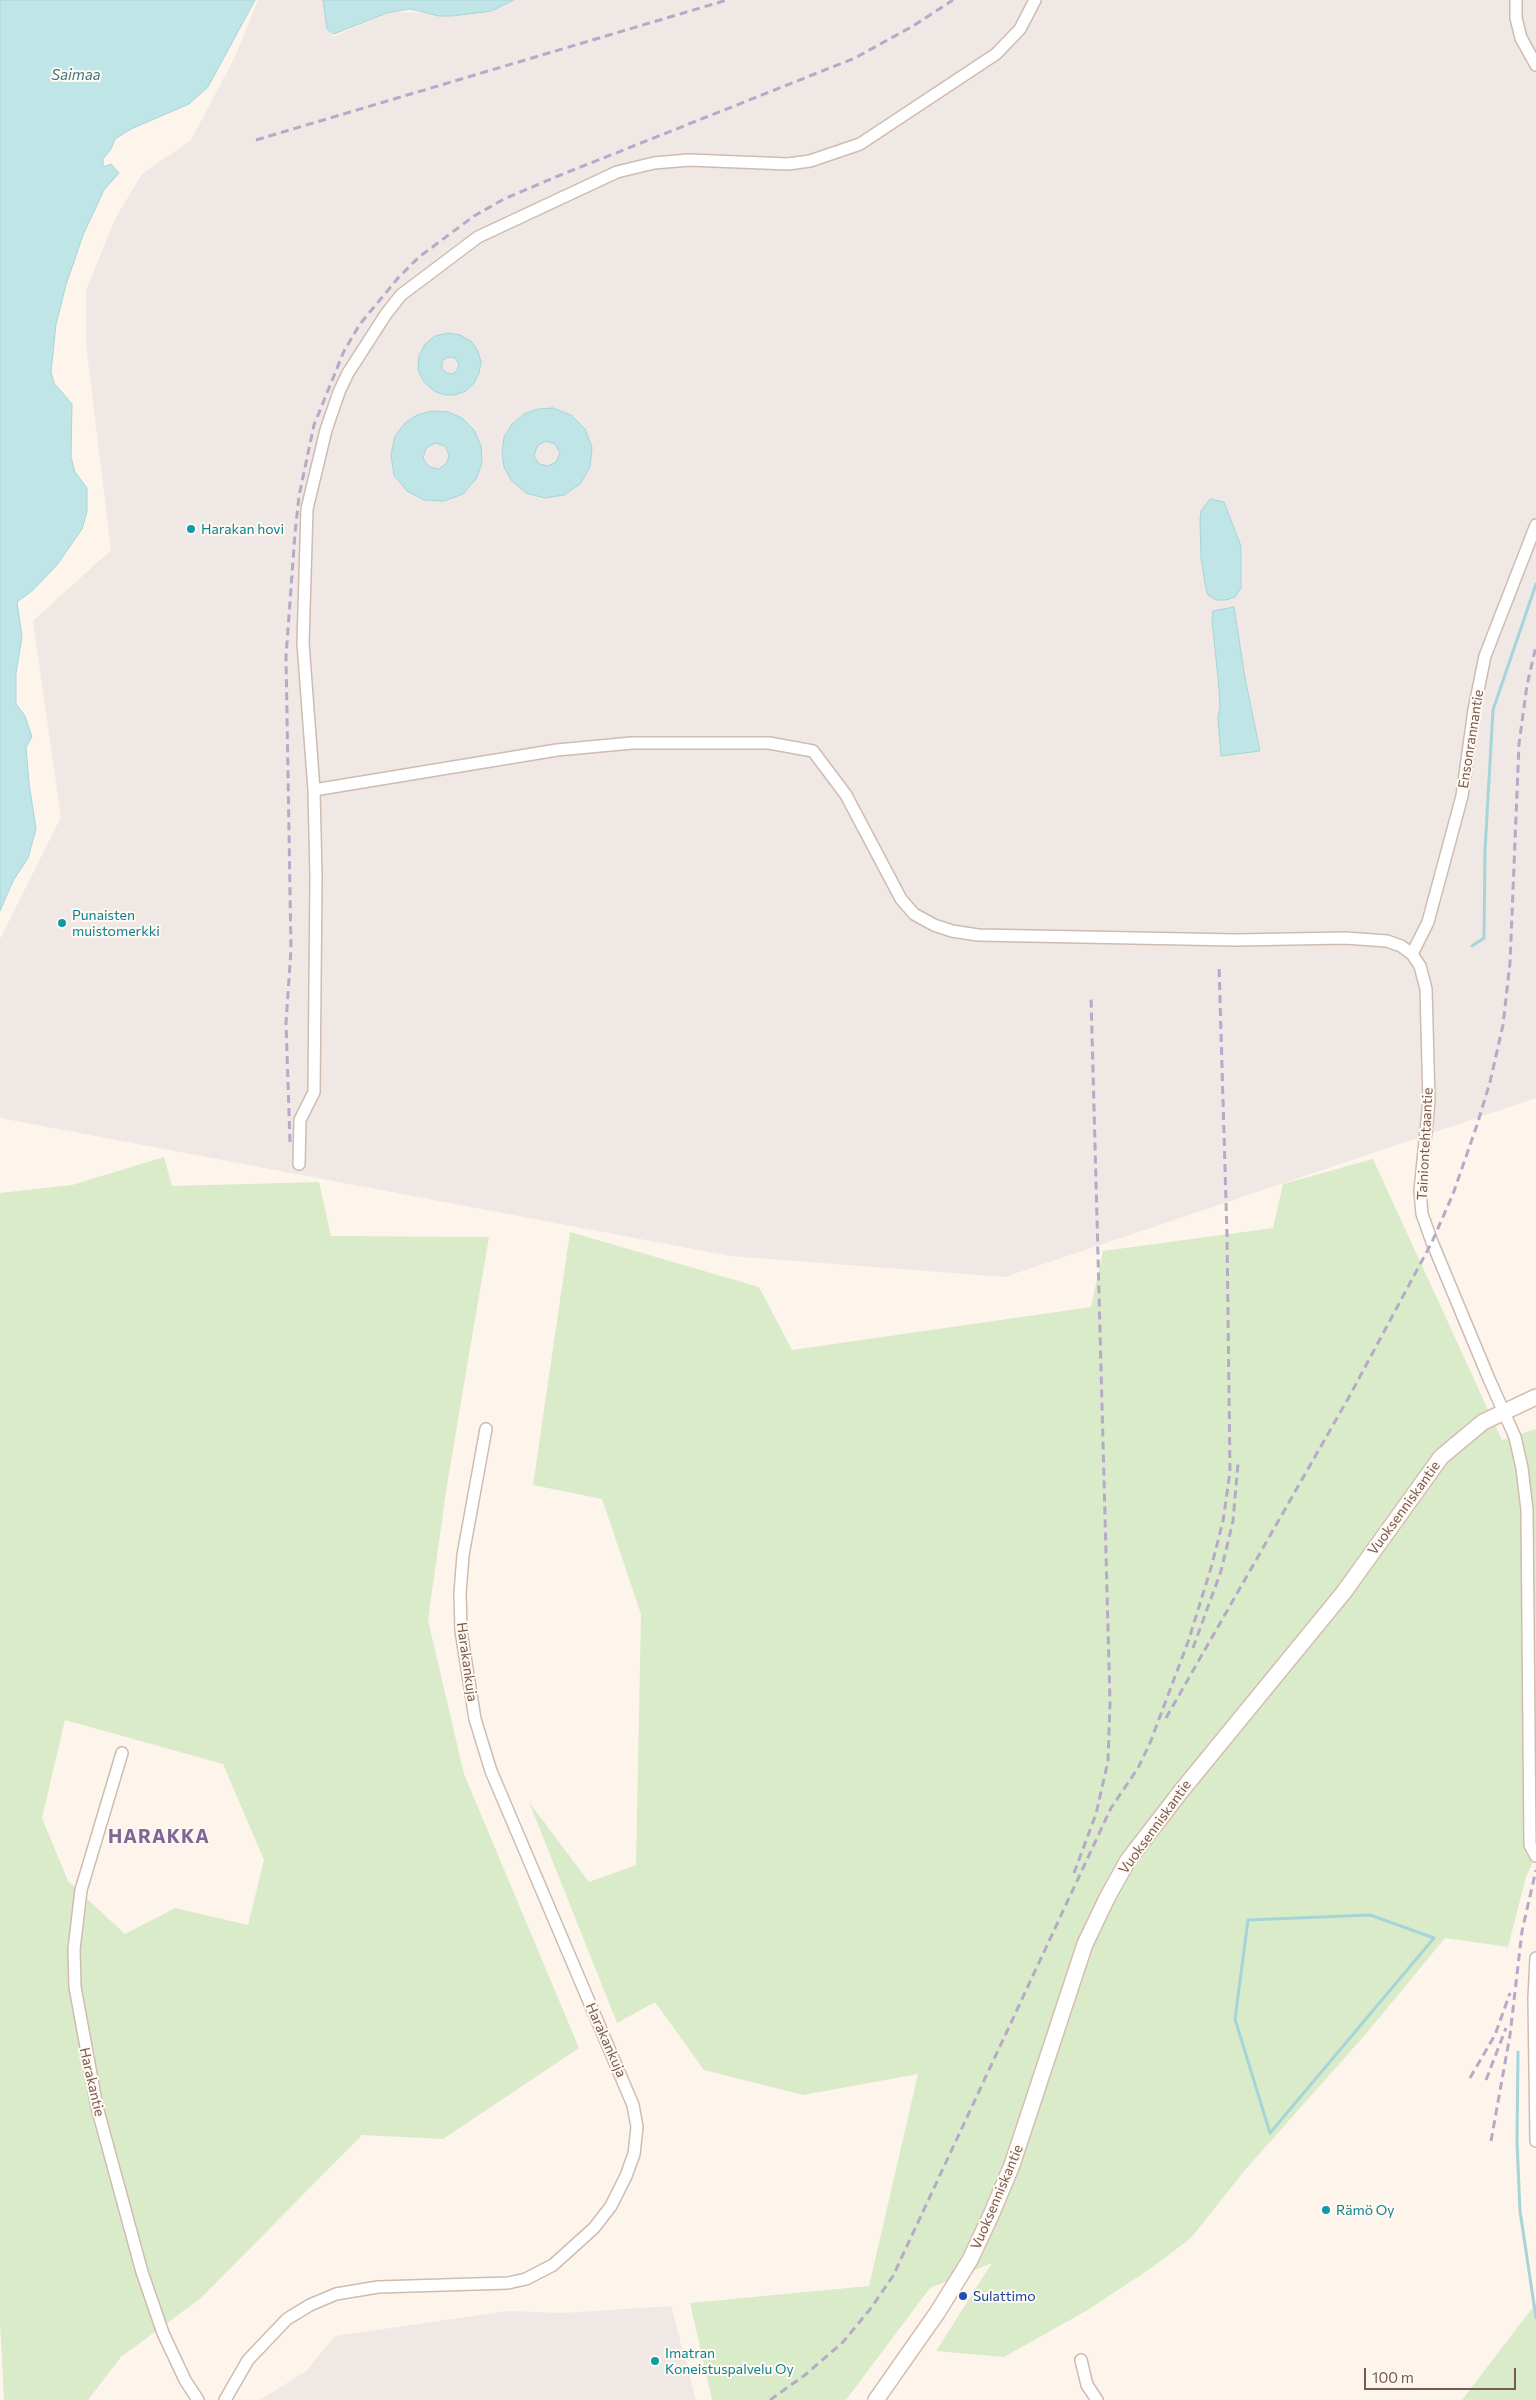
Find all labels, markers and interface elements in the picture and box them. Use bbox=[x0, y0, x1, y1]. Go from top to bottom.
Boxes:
water label: Saimaa bbox=[51, 66, 101, 84]
place label: Harakan hovi bbox=[201, 521, 284, 537]
marker: Harakan hovi bbox=[185, 523, 197, 535]
street label: Ensonrannantie bbox=[1455, 688, 1487, 790]
place label: Punaisten muistomerkki bbox=[72, 907, 160, 940]
marker: Punaisten muistomerkki bbox=[56, 917, 68, 929]
street label: Tainiontehtaantie bbox=[1414, 1087, 1436, 1201]
street label: Vuoksenniskantie bbox=[1364, 1458, 1444, 1558]
street label: Harakankuja bbox=[453, 1621, 481, 1703]
street label: Vuoksenniskantie bbox=[1115, 1777, 1195, 1877]
district label: HARAKKA bbox=[107, 1826, 211, 1848]
street label: Harakankuja bbox=[582, 2000, 630, 2080]
street label: Harakantie bbox=[76, 2046, 108, 2118]
street label: Vuoksenniskantie bbox=[967, 2142, 1027, 2252]
place label: Rämö Oy bbox=[1336, 2202, 1395, 2218]
marker: Rämö Oy bbox=[1320, 2204, 1332, 2216]
place label: Sulattimo bbox=[973, 2288, 1036, 2304]
marker: Sulattimo bbox=[957, 2290, 969, 2302]
place label: Imatran Koneistuspalvelu Oy bbox=[665, 2345, 794, 2378]
marker: Imatran Koneistuspalvelu Oy bbox=[649, 2355, 661, 2367]
scale bar bbox=[1366, 2358, 1518, 2390]
text: 100 m bbox=[1372, 2368, 1414, 2386]

